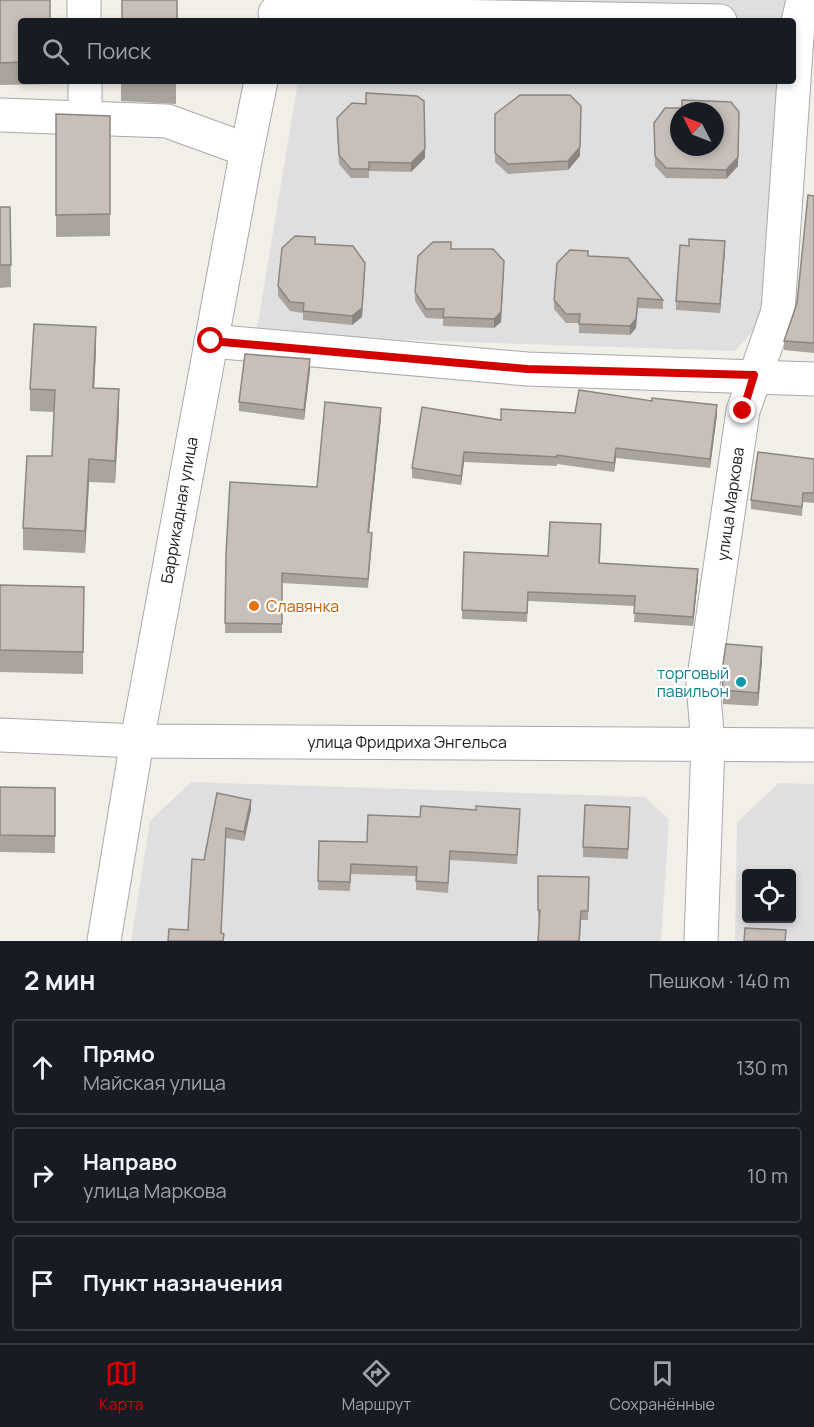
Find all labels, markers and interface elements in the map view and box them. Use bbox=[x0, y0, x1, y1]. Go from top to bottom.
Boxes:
search box bbox=[18, 18, 796, 84]
icon: search bbox=[39, 35, 72, 68]
text: Поиск bbox=[87, 36, 151, 66]
north arrow bbox=[670, 102, 724, 156]
route start bbox=[197, 327, 223, 353]
route end bbox=[729, 397, 755, 423]
street label: Баррикадная улица bbox=[155, 435, 203, 585]
street label: улица Маркова bbox=[711, 446, 749, 562]
place label: Славянка bbox=[266, 595, 339, 617]
marker: Славянка bbox=[247, 599, 261, 613]
place label: торговый павильон bbox=[657, 662, 729, 702]
marker: торговый павильон bbox=[734, 675, 748, 689]
street label: улица Фридриха Энгельса bbox=[307, 731, 507, 753]
map controls bbox=[742, 869, 796, 923]
button: locate bbox=[742, 869, 796, 923]
text: 2 мин bbox=[24, 962, 96, 998]
text: Пешком · 140 m bbox=[649, 967, 790, 994]
text: Прямо bbox=[83, 1039, 155, 1069]
icon: ahead bbox=[26, 1051, 59, 1084]
text: 130 m bbox=[736, 1054, 788, 1081]
text: Майская улица bbox=[83, 1069, 226, 1096]
text: Направо bbox=[83, 1147, 177, 1177]
icon: right bbox=[26, 1159, 59, 1192]
text: 10 m bbox=[747, 1162, 788, 1189]
text: улица Маркова bbox=[83, 1177, 227, 1204]
icon: arrive bbox=[26, 1267, 59, 1300]
text: Пункт назначения bbox=[83, 1268, 283, 1298]
tab: Карта bbox=[99, 1357, 144, 1415]
tab: Маршрут bbox=[342, 1357, 411, 1415]
tab: Сохранённые bbox=[610, 1357, 715, 1415]

